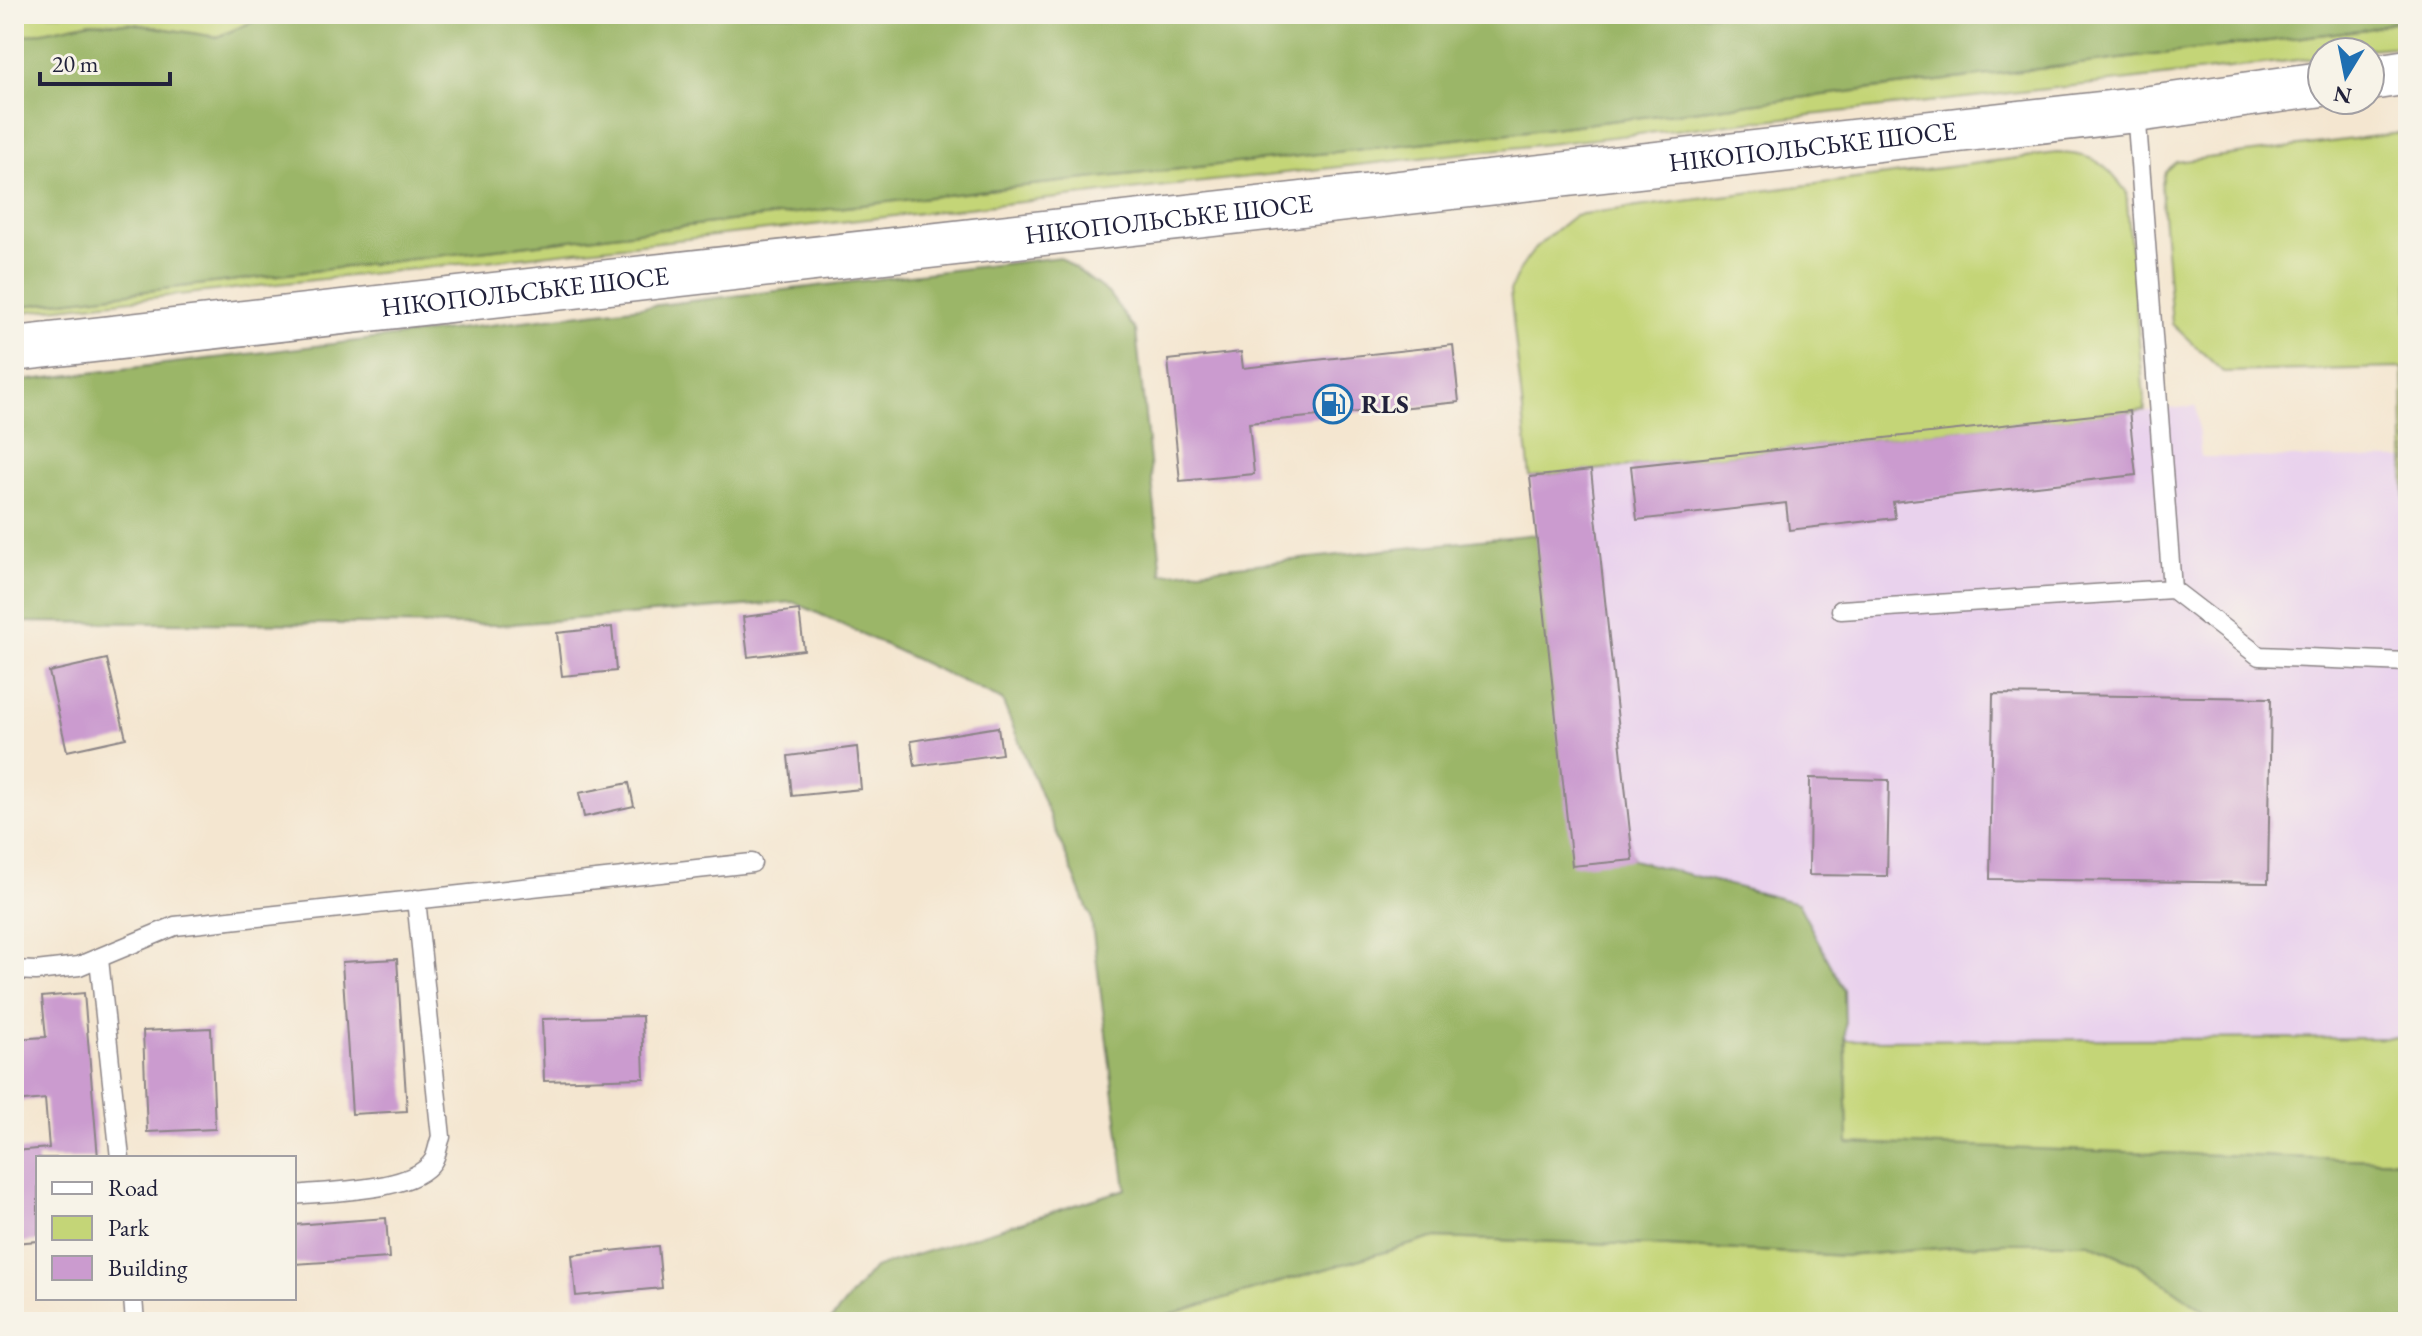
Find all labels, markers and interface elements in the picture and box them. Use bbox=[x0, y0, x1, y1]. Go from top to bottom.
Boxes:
scale bar bbox=[40, 36, 170, 86]
north arrow bbox=[2306, 36, 2386, 116]
text: 20 m bbox=[52, 48, 99, 79]
text: N bbox=[2331, 79, 2354, 111]
street label: НІКОПОЛЬСЬКЕ ШОСЕ bbox=[1667, 113, 1959, 180]
street label: НІКОПОЛЬСЬКЕ ШОСЕ bbox=[1023, 186, 1315, 252]
street label: НІКОПОЛЬСЬКЕ ШОСЕ bbox=[379, 258, 671, 325]
fuel station icon: RLS bbox=[1312, 383, 1354, 425]
place label: RLS bbox=[1361, 387, 1409, 421]
legend bbox=[36, 1156, 296, 1300]
text: Road bbox=[108, 1172, 159, 1203]
text: Park bbox=[108, 1212, 150, 1243]
text: Building bbox=[108, 1252, 188, 1283]

